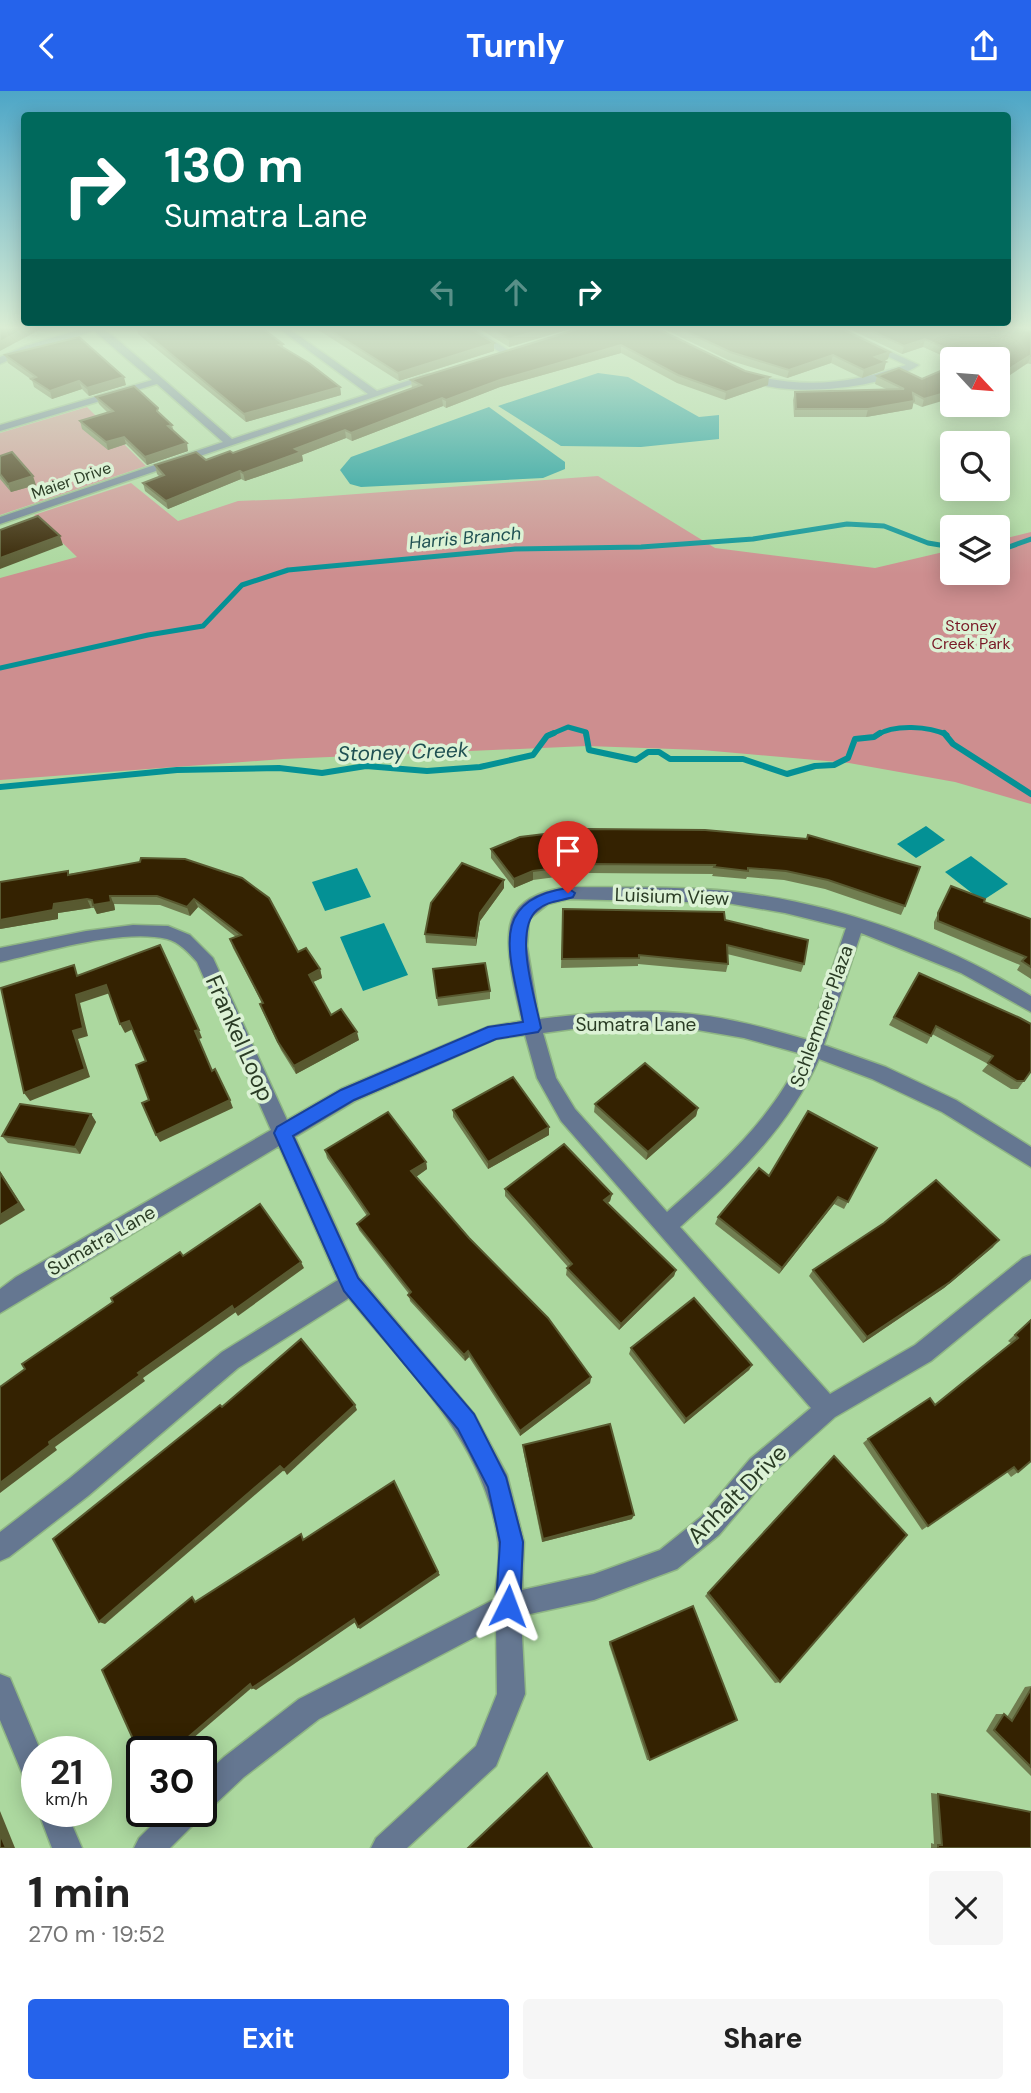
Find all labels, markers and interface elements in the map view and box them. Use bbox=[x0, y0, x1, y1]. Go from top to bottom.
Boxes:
text: Turnly bbox=[466, 25, 565, 67]
icon: back bbox=[28, 27, 66, 65]
icon: share bbox=[965, 27, 1003, 65]
text: 130 m bbox=[164, 133, 304, 197]
icon: right bbox=[49, 140, 140, 231]
text: Sumatra Lane bbox=[164, 195, 368, 237]
icon: left bbox=[424, 273, 462, 311]
icon: ahead bbox=[497, 273, 535, 311]
icon: right bbox=[570, 273, 608, 311]
north arrow bbox=[940, 347, 1010, 417]
map controls bbox=[940, 347, 1010, 585]
button: search bbox=[940, 431, 1010, 501]
street label: Maier Drive bbox=[28, 457, 114, 504]
button: layers bbox=[940, 515, 1010, 585]
water label: Harris Branch bbox=[408, 521, 522, 555]
park label: Stoney Creek Park bbox=[931, 615, 1011, 654]
water label: Stoney Creek bbox=[337, 736, 469, 768]
pin bbox=[538, 821, 598, 893]
icon: arrive bbox=[549, 832, 587, 870]
street label: Luisium View bbox=[614, 882, 730, 911]
street label: Schlemmer Plaza bbox=[784, 942, 859, 1091]
street label: Frankel Loop bbox=[199, 970, 281, 1106]
street label: Sumatra Lane bbox=[576, 1012, 696, 1037]
street label: Sumatra Lane bbox=[43, 1199, 160, 1281]
street label: Anhalt Drive bbox=[681, 1438, 793, 1550]
position arrow bbox=[471, 1569, 545, 1643]
speed limit sign: 30 bbox=[126, 1736, 217, 1827]
text: 21 bbox=[50, 1749, 83, 1795]
text: km/h bbox=[45, 1787, 88, 1811]
text: 1 min bbox=[28, 1865, 131, 1920]
button: close bbox=[929, 1871, 1003, 1945]
text: 270 m · 19:52 bbox=[28, 1919, 165, 1949]
button: Exit bbox=[28, 1999, 509, 2079]
button: Share bbox=[523, 1999, 1003, 2079]

